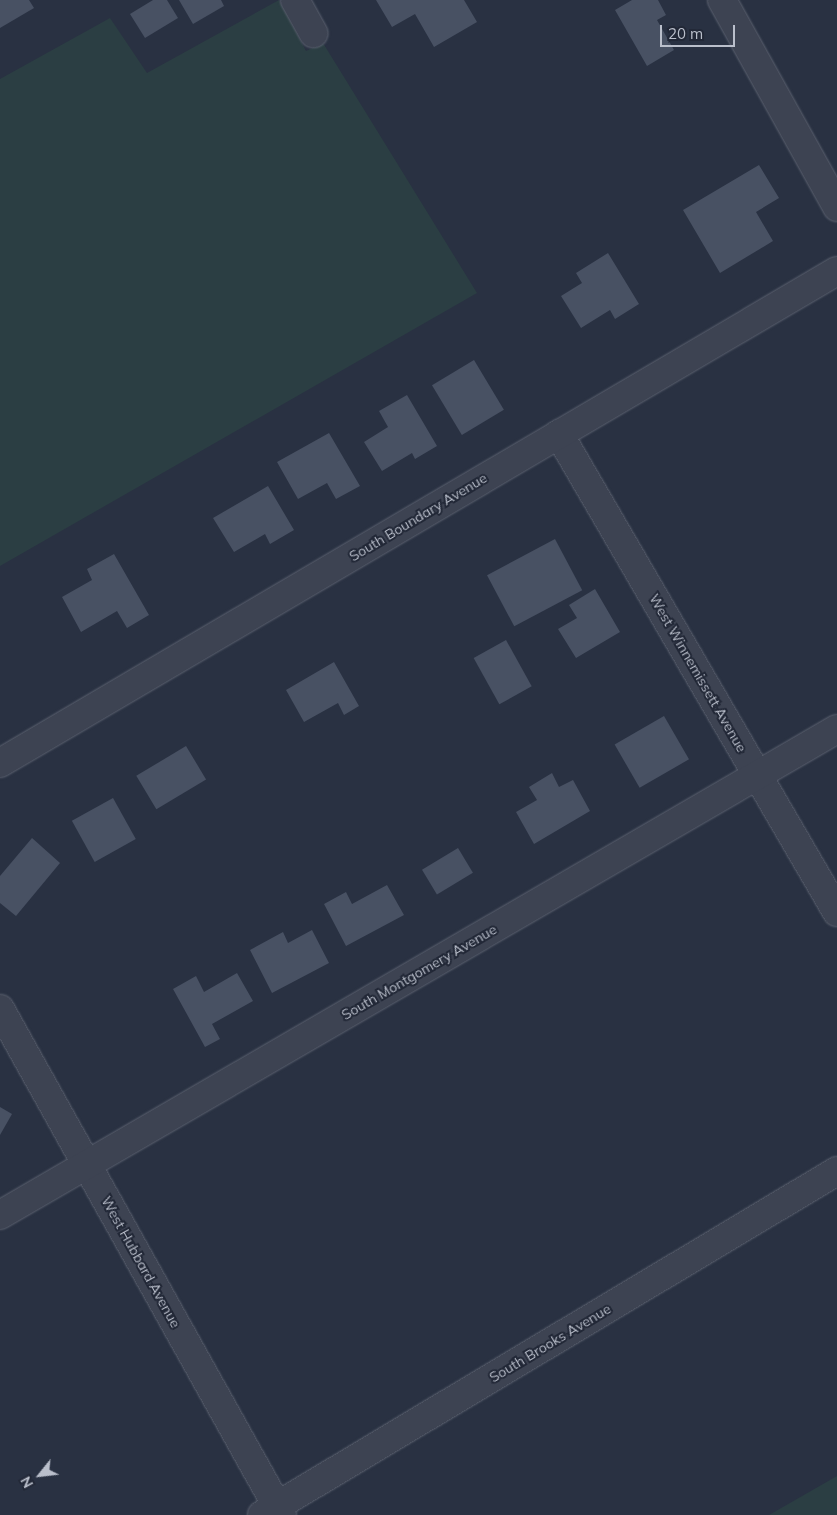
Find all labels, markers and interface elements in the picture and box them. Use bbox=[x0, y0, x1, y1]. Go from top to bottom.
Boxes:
scale bar bbox=[662, 15, 737, 47]
text: 20 m bbox=[668, 24, 703, 43]
street label: South Boundary Avenue bbox=[346, 469, 490, 565]
street label: West Winnemissett Avenue bbox=[646, 591, 750, 755]
street label: South Montgomery Avenue bbox=[338, 921, 500, 1023]
street label: West Hubbard Avenue bbox=[98, 1193, 184, 1331]
street label: South Brooks Avenue bbox=[486, 1300, 614, 1386]
north arrow bbox=[15, 1450, 65, 1500]
text: N bbox=[16, 1473, 37, 1491]

